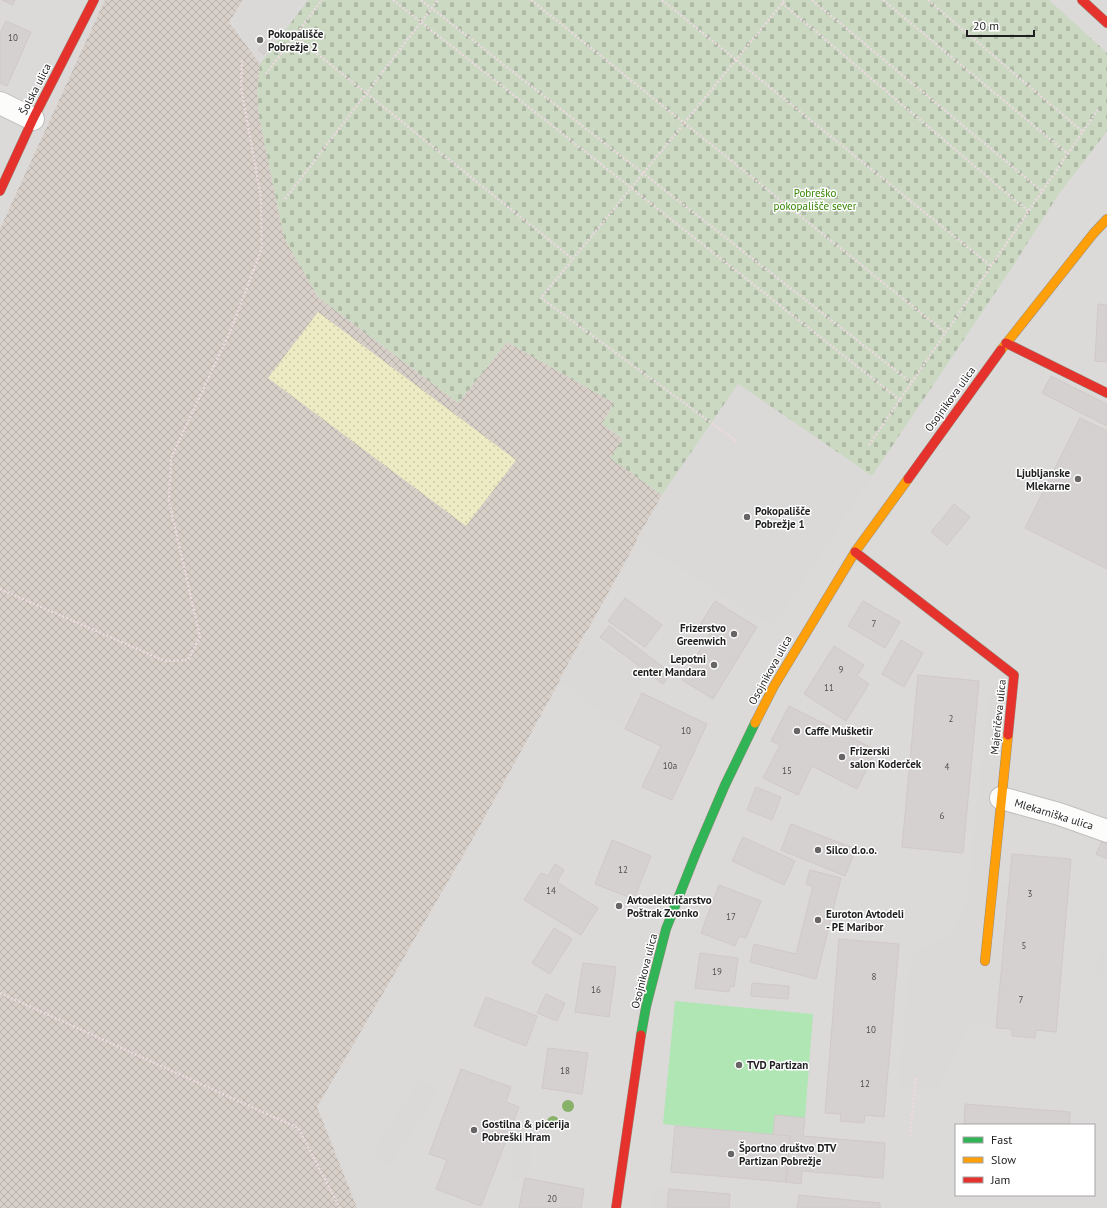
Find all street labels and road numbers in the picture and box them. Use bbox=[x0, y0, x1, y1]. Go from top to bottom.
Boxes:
street label: Šolska ulica bbox=[16, 61, 54, 117]
street label: Osojnikova ulica bbox=[922, 364, 978, 434]
street label: Osojnikova ulica bbox=[745, 633, 795, 707]
street label: Majeričeva ulica bbox=[987, 679, 1009, 755]
street label: Mlekarniška ulica bbox=[1013, 795, 1095, 833]
street label: Osojnikova ulica bbox=[628, 932, 660, 1010]

